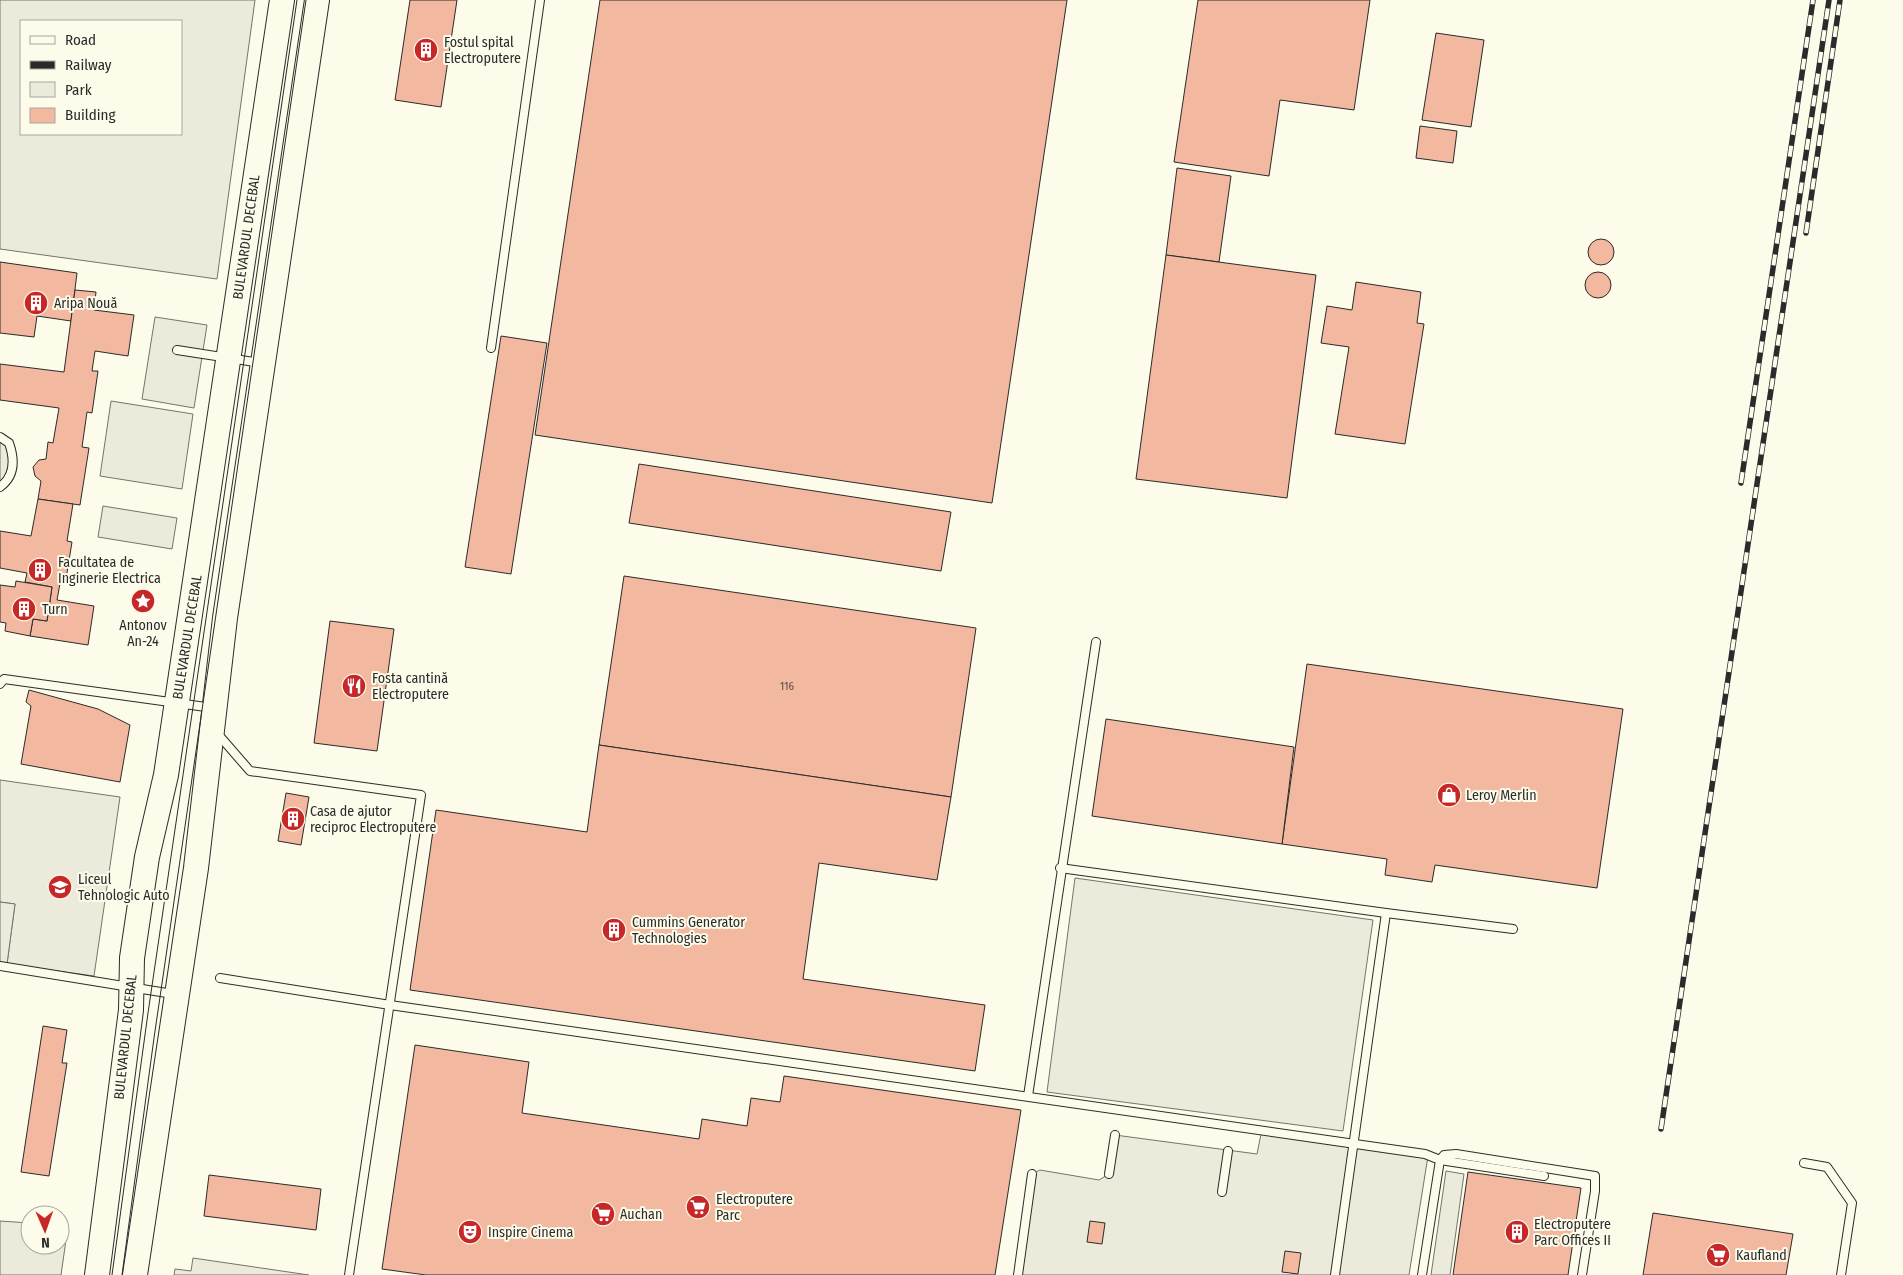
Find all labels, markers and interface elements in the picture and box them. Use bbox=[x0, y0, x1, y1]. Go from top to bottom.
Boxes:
legend bbox=[20, 20, 182, 135]
text: Road bbox=[65, 31, 96, 49]
place label: Fostul spital Electroputere bbox=[444, 34, 521, 67]
building icon: Fostul spital Electroputere bbox=[413, 37, 439, 63]
text: Railway bbox=[65, 56, 112, 74]
text: Park bbox=[65, 81, 92, 99]
text: Building bbox=[65, 106, 116, 124]
street label: BULEVARDUL DECEBAL bbox=[229, 174, 264, 301]
building icon: Aripa Nouă bbox=[23, 290, 49, 316]
place label: Aripa Nouă bbox=[54, 295, 117, 312]
place label: Facultatea de Inginerie Electrica bbox=[58, 554, 161, 587]
building icon: Facultatea de Inginerie Electrica bbox=[27, 557, 53, 583]
street label: BULEVARDUL DECEBAL bbox=[169, 574, 206, 701]
place icon: Antonov An-24 bbox=[130, 588, 156, 614]
building icon: Turn bbox=[11, 596, 37, 622]
place label: Turn bbox=[42, 601, 68, 618]
place label: Antonov An-24 bbox=[119, 617, 167, 650]
place label: Fosta cantină Electroputere bbox=[372, 670, 449, 703]
restaurant icon: Fosta cantină Electroputere bbox=[341, 673, 367, 699]
house number: 116 bbox=[780, 680, 794, 693]
shop icon: Leroy Merlin bbox=[1436, 782, 1462, 808]
place label: Leroy Merlin bbox=[1466, 787, 1537, 804]
place label: Casa de ajutor reciproc Electroputere bbox=[310, 803, 437, 836]
building icon: Casa de ajutor reciproc Electroputere bbox=[280, 806, 306, 832]
place label: Liceul Tehnologic Auto bbox=[78, 871, 170, 904]
school or university icon: Liceul Tehnologic Auto bbox=[47, 874, 73, 900]
place label: Cummins Generator Technologies bbox=[632, 914, 745, 947]
building icon: Cummins Generator Technologies bbox=[601, 917, 627, 943]
street label: BULEVARDUL DECEBAL bbox=[110, 974, 141, 1101]
place label: Electroputere Parc bbox=[716, 1191, 793, 1224]
supermarket icon: Electroputere Parc bbox=[685, 1194, 711, 1220]
supermarket icon: Auchan bbox=[590, 1201, 616, 1227]
north arrow bbox=[20, 1205, 70, 1255]
place label: Auchan bbox=[620, 1206, 662, 1223]
place label: Electroputere Parc Offices II bbox=[1534, 1216, 1611, 1249]
theatre icon: Inspire Cinema bbox=[457, 1219, 483, 1245]
building icon: Electroputere Parc Offices II bbox=[1504, 1219, 1530, 1245]
place label: Inspire Cinema bbox=[488, 1224, 573, 1241]
text: N bbox=[41, 1234, 50, 1251]
supermarket icon: Kaufland bbox=[1705, 1242, 1731, 1268]
place label: Kaufland bbox=[1736, 1247, 1787, 1264]

